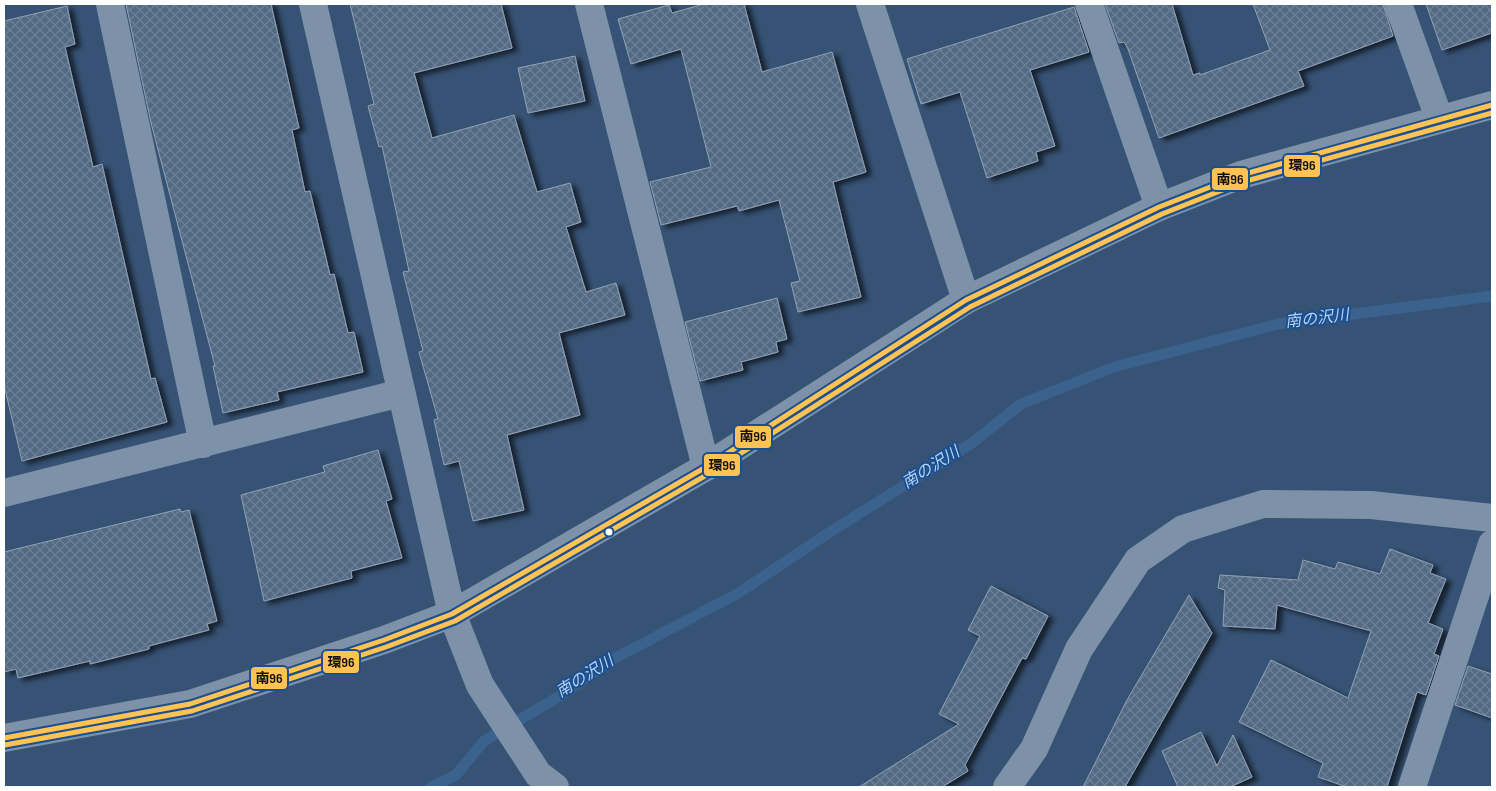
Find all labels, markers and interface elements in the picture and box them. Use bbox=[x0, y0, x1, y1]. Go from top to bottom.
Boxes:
line badge: 環96 bbox=[1283, 154, 1321, 178]
text: 環96 bbox=[1288, 157, 1316, 174]
line badge: 南96 bbox=[1211, 167, 1249, 191]
text: 南96 bbox=[1216, 171, 1244, 188]
water label: 南の沢川 bbox=[1284, 305, 1352, 332]
line badge: 南96 bbox=[734, 425, 772, 449]
text: 南96 bbox=[739, 428, 767, 445]
water label: 南の沢川 bbox=[899, 442, 965, 493]
line badge: 環96 bbox=[703, 453, 741, 477]
text: 環96 bbox=[708, 457, 736, 474]
unlabelled marker bbox=[604, 527, 614, 537]
line badge: 環96 bbox=[322, 650, 360, 674]
water label: 南の沢川 bbox=[553, 651, 619, 702]
text: 環96 bbox=[327, 654, 355, 671]
line badge: 南96 bbox=[250, 666, 288, 690]
text: 南96 bbox=[255, 670, 283, 687]

